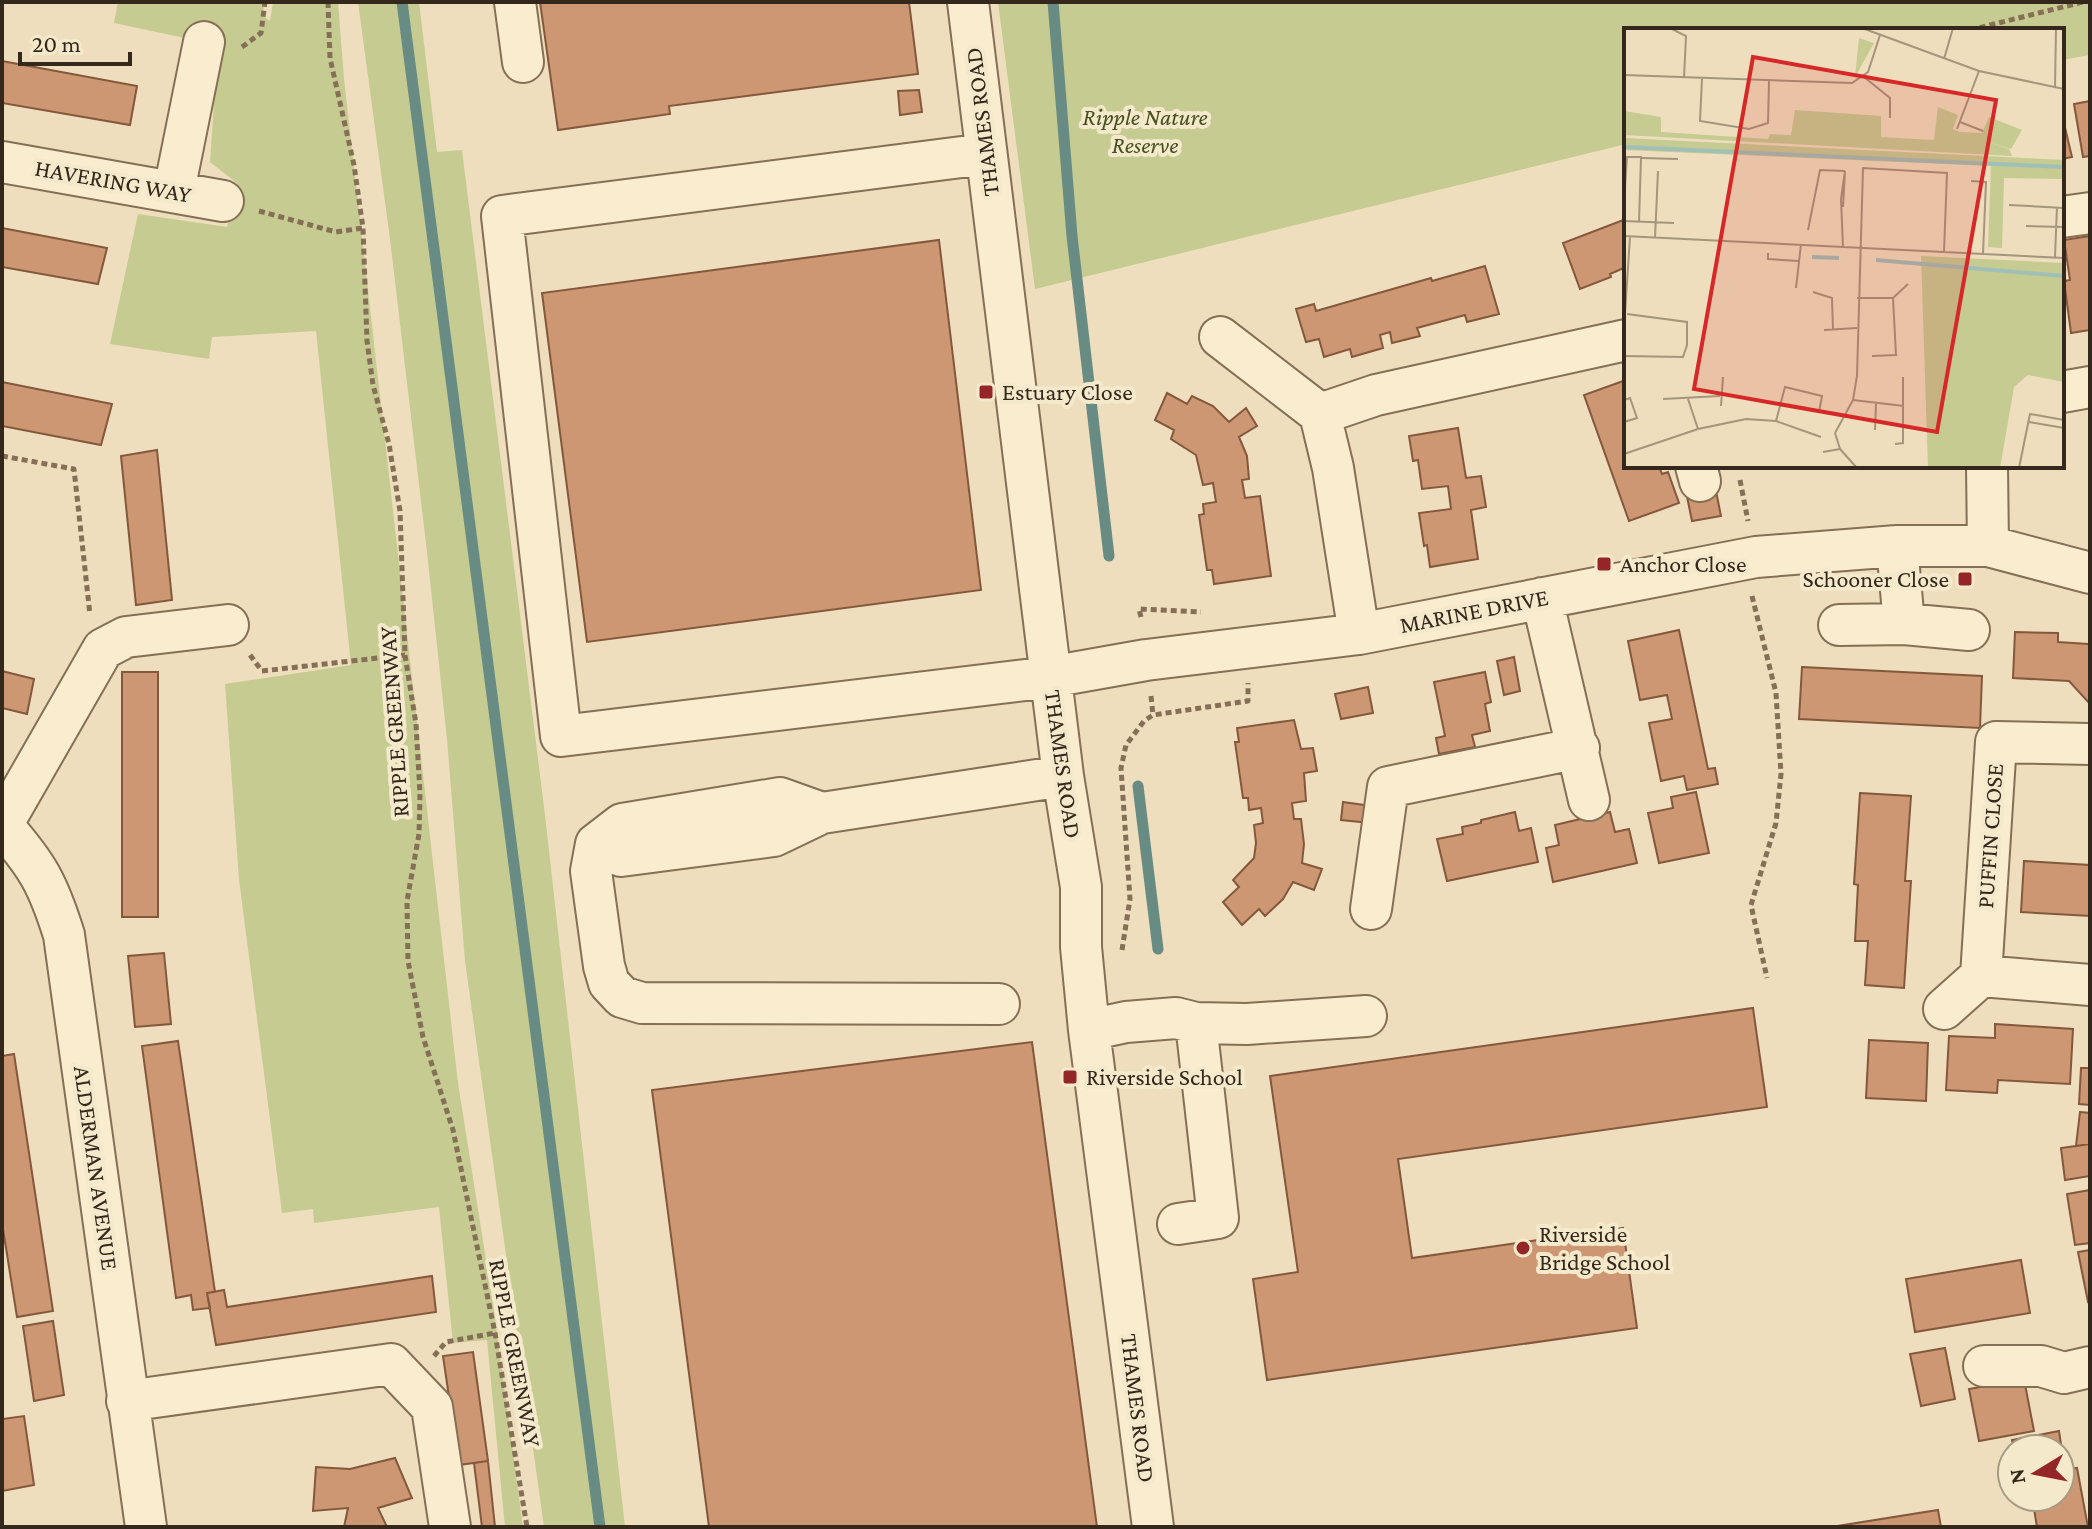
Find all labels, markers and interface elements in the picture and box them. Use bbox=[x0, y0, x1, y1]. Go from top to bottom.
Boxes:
scale bar bbox=[20, 16, 130, 66]
inset map bbox=[1624, 28, 2064, 468]
text: 20 m bbox=[32, 30, 81, 57]
street label: THAMES ROAD bbox=[959, 46, 1004, 198]
park label: Ripple Nature Reserve bbox=[1083, 103, 1207, 158]
street label: HAVERING WAY bbox=[33, 153, 194, 208]
place label: Estuary Close bbox=[1002, 378, 1133, 405]
marker: Estuary Close bbox=[977, 383, 995, 401]
place label: Anchor Close bbox=[1620, 550, 1747, 577]
marker: Anchor Close bbox=[1595, 555, 1613, 573]
place label: Schooner Close bbox=[1802, 565, 1949, 592]
marker: Schooner Close bbox=[1956, 570, 1974, 588]
street label: MARINE DRIVE bbox=[1397, 583, 1550, 638]
street label: RIPPLE GREENWAY bbox=[373, 626, 414, 818]
street label: THAMES ROAD bbox=[1040, 688, 1087, 840]
street label: PUFFIN CLOSE bbox=[1971, 763, 2008, 909]
place label: Riverside School bbox=[1086, 1063, 1243, 1090]
street label: ALDERMAN AVENUE bbox=[69, 1064, 124, 1272]
marker: Riverside School bbox=[1061, 1068, 1079, 1086]
place label: Riverside Bridge School bbox=[1539, 1220, 1670, 1275]
marker: Riverside Bridge School bbox=[1514, 1239, 1532, 1257]
street label: RIPPLE GREENWAY bbox=[484, 1257, 547, 1450]
street label: THAMES ROAD bbox=[1116, 1332, 1161, 1484]
north arrow bbox=[1996, 1433, 2076, 1513]
text: N bbox=[2003, 1467, 2030, 1486]

